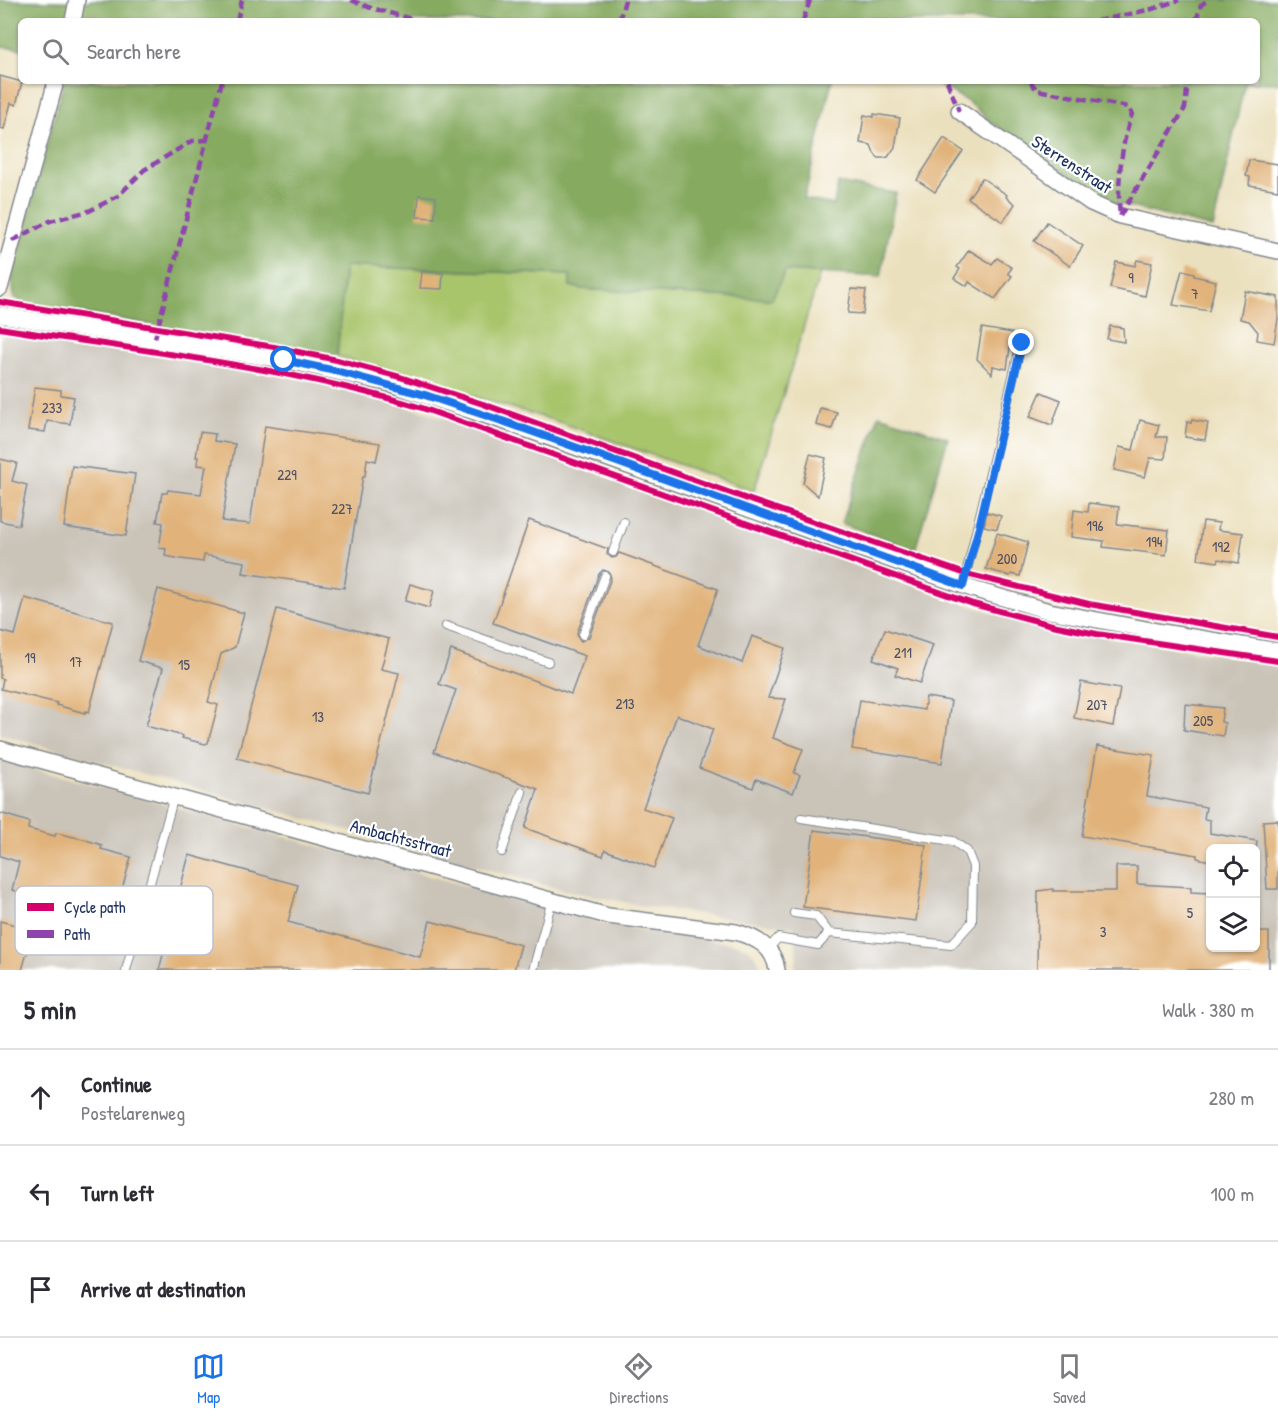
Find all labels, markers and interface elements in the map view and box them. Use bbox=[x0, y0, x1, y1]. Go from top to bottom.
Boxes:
search box bbox=[18, 18, 1260, 84]
icon: search bbox=[39, 35, 72, 68]
text: Search here bbox=[87, 36, 181, 66]
street label: Sterrenstraat bbox=[1027, 129, 1118, 200]
house number: 9 bbox=[1128, 267, 1134, 288]
house number: 7 bbox=[1191, 283, 1199, 304]
route end bbox=[1008, 329, 1034, 355]
route start bbox=[270, 346, 296, 372]
house number: 233 bbox=[42, 397, 63, 418]
house number: 229 bbox=[277, 464, 297, 485]
house number: 227 bbox=[331, 498, 353, 519]
house number: 196 bbox=[1087, 515, 1103, 536]
house number: 194 bbox=[1146, 531, 1163, 552]
house number: 192 bbox=[1212, 536, 1230, 557]
house number: 200 bbox=[997, 548, 1018, 569]
house number: 211 bbox=[894, 642, 912, 663]
house number: 19 bbox=[25, 647, 36, 668]
house number: 17 bbox=[70, 651, 82, 672]
house number: 15 bbox=[178, 654, 191, 675]
house number: 213 bbox=[615, 693, 635, 714]
house number: 207 bbox=[1086, 694, 1108, 715]
house number: 13 bbox=[312, 706, 324, 727]
house number: 205 bbox=[1193, 710, 1214, 731]
street label: Ambachtsstraat bbox=[348, 813, 455, 864]
map controls bbox=[1206, 844, 1260, 952]
button: locate bbox=[1206, 844, 1260, 898]
legend bbox=[15, 886, 213, 955]
text: Cycle path bbox=[64, 896, 126, 918]
button: layers bbox=[1206, 898, 1260, 952]
house number: 5 bbox=[1187, 902, 1194, 923]
house number: 3 bbox=[1100, 921, 1107, 942]
text: Path bbox=[64, 923, 90, 945]
text: 5 min bbox=[24, 992, 76, 1027]
text: Walk · 380 m bbox=[1162, 996, 1254, 1023]
text: Continue bbox=[81, 1069, 152, 1099]
icon: ahead bbox=[24, 1081, 57, 1114]
text: 280 m bbox=[1209, 1084, 1254, 1111]
text: Postelarenweg bbox=[81, 1099, 185, 1126]
icon: left bbox=[24, 1177, 57, 1210]
text: Turn left bbox=[81, 1178, 154, 1208]
text: 100 m bbox=[1211, 1180, 1254, 1207]
icon: arrive bbox=[24, 1273, 57, 1306]
text: Arrive at destination bbox=[81, 1274, 246, 1304]
tab: Map bbox=[192, 1350, 225, 1408]
tab: Directions bbox=[610, 1350, 668, 1408]
tab: Saved bbox=[1053, 1350, 1086, 1408]

